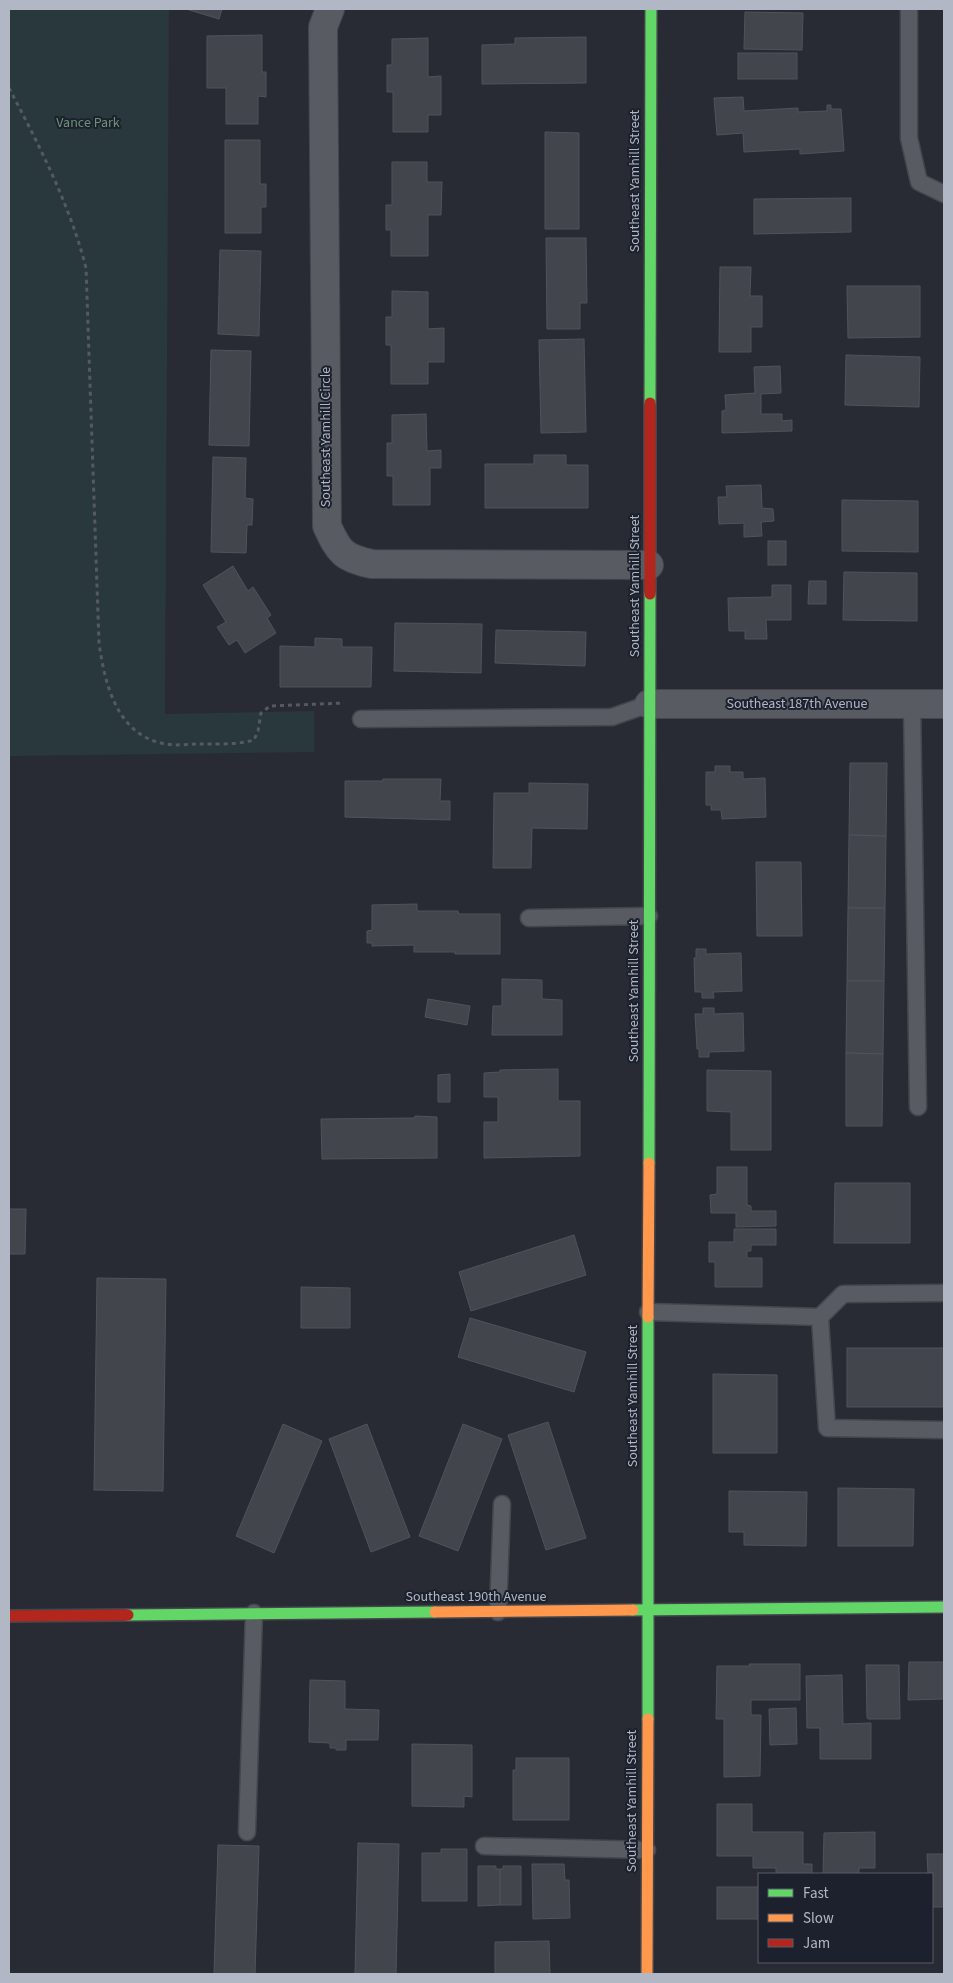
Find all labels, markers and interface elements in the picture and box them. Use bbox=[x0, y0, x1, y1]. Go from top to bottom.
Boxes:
street label: Southeast Yamhill Street bbox=[625, 110, 645, 252]
park label: Vance Park bbox=[56, 113, 120, 133]
street label: Southeast Yamhill Circle bbox=[316, 367, 336, 507]
street label: Southeast Yamhill Street bbox=[625, 515, 645, 657]
street label: Southeast 187th Avenue bbox=[726, 694, 868, 714]
street label: Southeast Yamhill Street bbox=[624, 920, 644, 1062]
street label: Southeast Yamhill Street bbox=[623, 1325, 643, 1467]
street label: Southeast 190th Avenue bbox=[405, 1587, 547, 1607]
street label: Southeast Yamhill Street bbox=[622, 1730, 642, 1872]
legend bbox=[758, 1873, 933, 1963]
text: Fast bbox=[803, 1883, 829, 1904]
text: Slow bbox=[803, 1908, 834, 1929]
text: Jam bbox=[803, 1933, 830, 1954]

